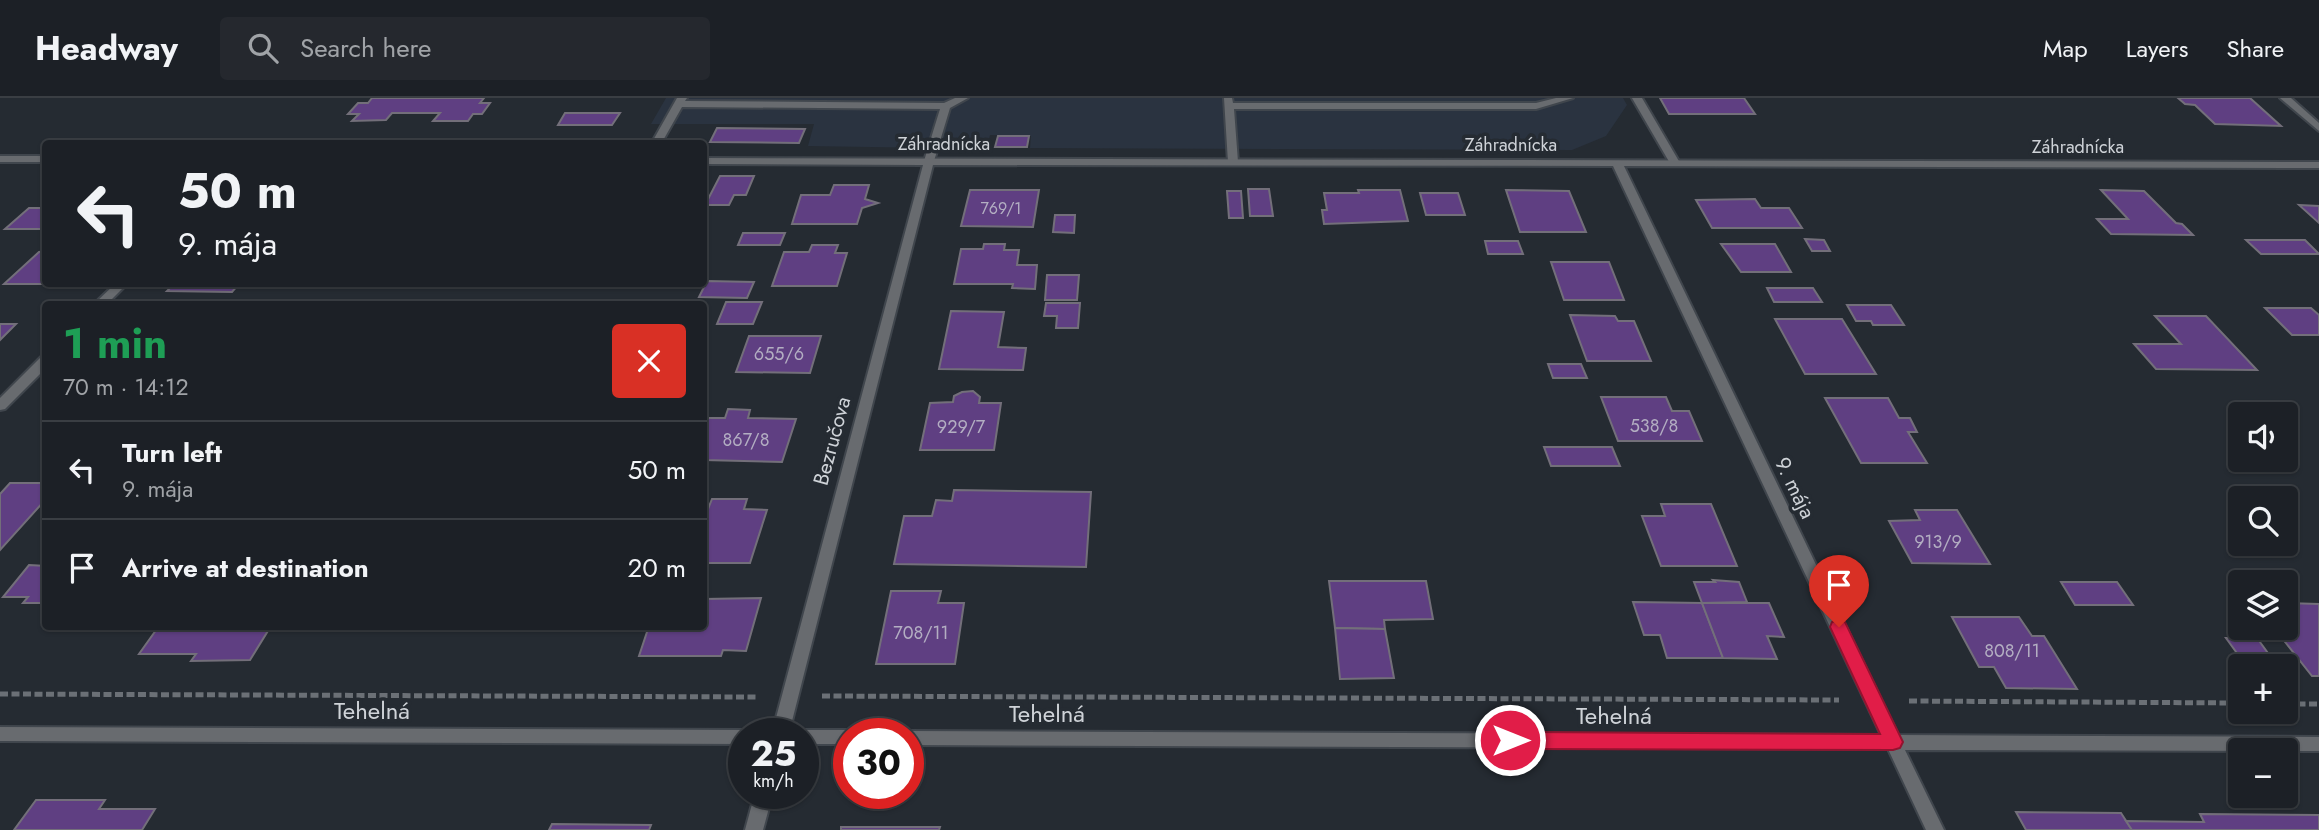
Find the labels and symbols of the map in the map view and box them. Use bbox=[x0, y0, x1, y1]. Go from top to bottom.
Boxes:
street label: Záhradnícka bbox=[898, 131, 990, 157]
street label: Záhradnícka bbox=[1465, 132, 1557, 158]
street label: Záhradnícka bbox=[2032, 134, 2124, 160]
house number: 769/1 bbox=[980, 197, 1022, 220]
house number: 655/6 bbox=[754, 341, 804, 367]
street label: Bezručova bbox=[806, 393, 858, 489]
house number: 538/8 bbox=[1630, 413, 1678, 439]
house number: 929/7 bbox=[937, 414, 986, 440]
house number: 867/8 bbox=[723, 427, 769, 453]
street label: 9. mája bbox=[1767, 452, 1823, 524]
house number: 913/9 bbox=[1914, 529, 1962, 555]
pin bbox=[1809, 555, 1869, 627]
house number: 708/11 bbox=[893, 620, 949, 646]
house number: 808/11 bbox=[1984, 638, 2040, 664]
street label: Tehelná bbox=[334, 693, 410, 728]
street label: Tehelná bbox=[1009, 696, 1085, 731]
street label: Tehelná bbox=[1576, 698, 1652, 733]
position arrow bbox=[1473, 703, 1547, 777]
speed limit sign: 30 bbox=[833, 718, 924, 809]

